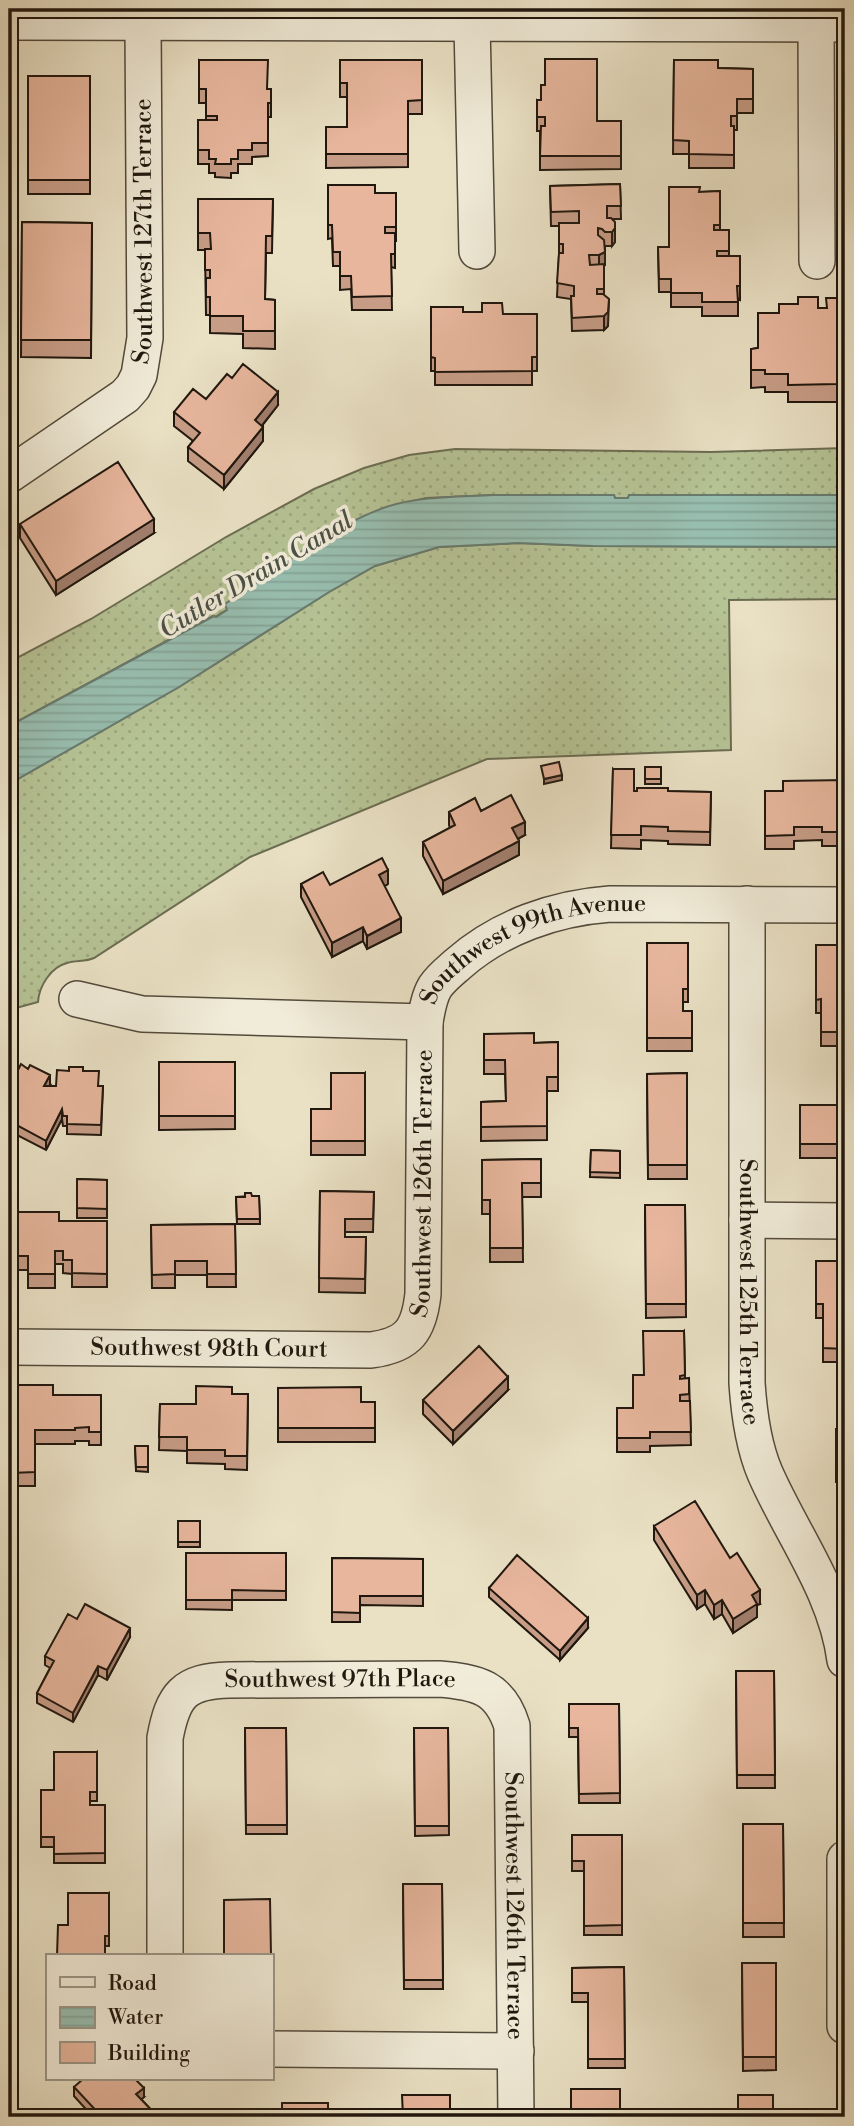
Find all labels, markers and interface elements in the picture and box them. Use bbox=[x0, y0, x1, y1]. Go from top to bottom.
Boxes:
street label: Southwest 127th Terrace bbox=[126, 98, 160, 366]
water label: Cutler Drain Canal bbox=[153, 504, 359, 646]
street label: Southwest 99th Avenue bbox=[414, 889, 646, 1008]
street label: Southwest 126th Terrace bbox=[404, 1049, 440, 1321]
street label: Southwest 125th Terrace bbox=[732, 1159, 766, 1427]
street label: Southwest 98th Court bbox=[90, 1333, 328, 1365]
street label: Southwest 97th Place bbox=[224, 1664, 457, 1696]
street label: Southwest 126th Terrace bbox=[497, 1771, 530, 2040]
legend bbox=[46, 1954, 273, 2080]
text: Road bbox=[108, 1971, 157, 1997]
text: Water bbox=[107, 2005, 163, 2031]
text: Building bbox=[107, 2041, 190, 2067]

